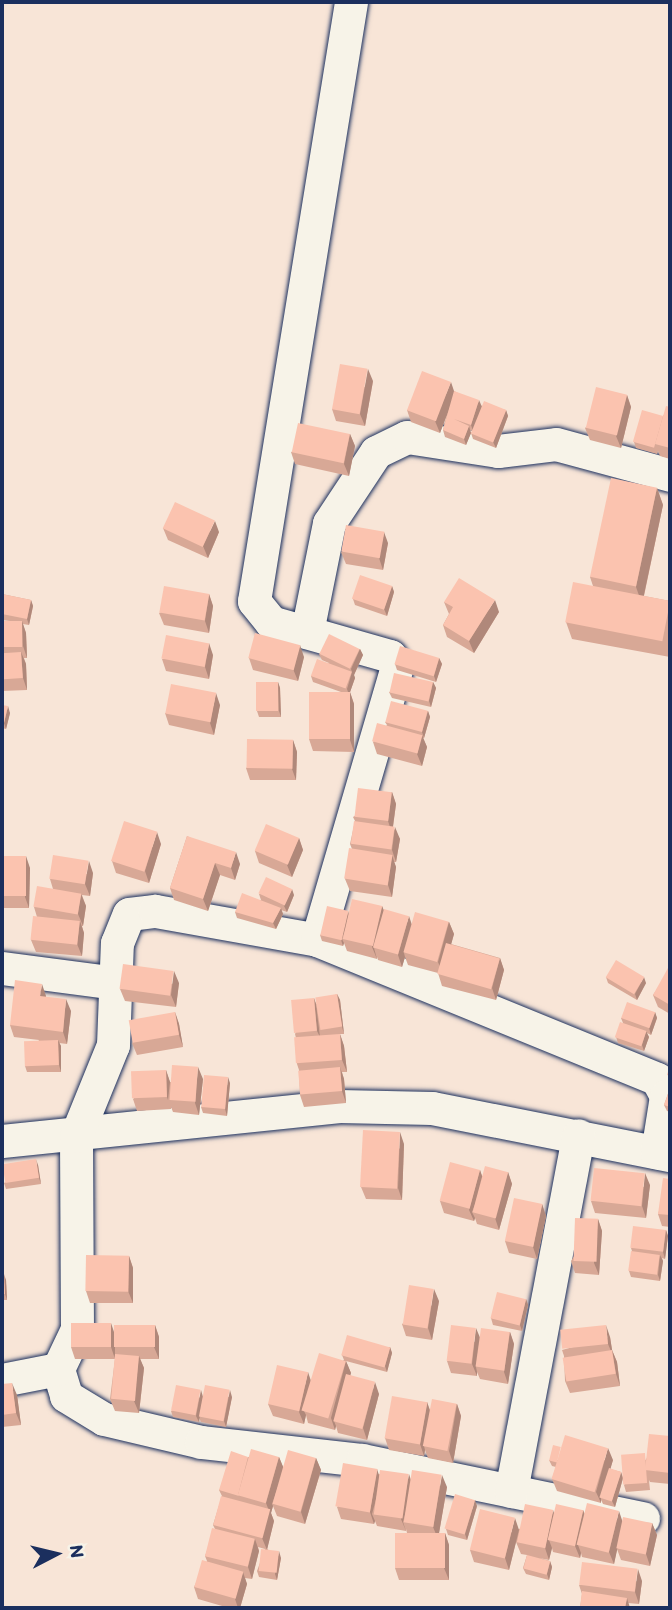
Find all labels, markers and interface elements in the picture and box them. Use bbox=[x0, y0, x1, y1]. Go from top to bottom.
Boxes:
north arrow bbox=[21, 1519, 91, 1589]
text: N bbox=[65, 1544, 90, 1559]

